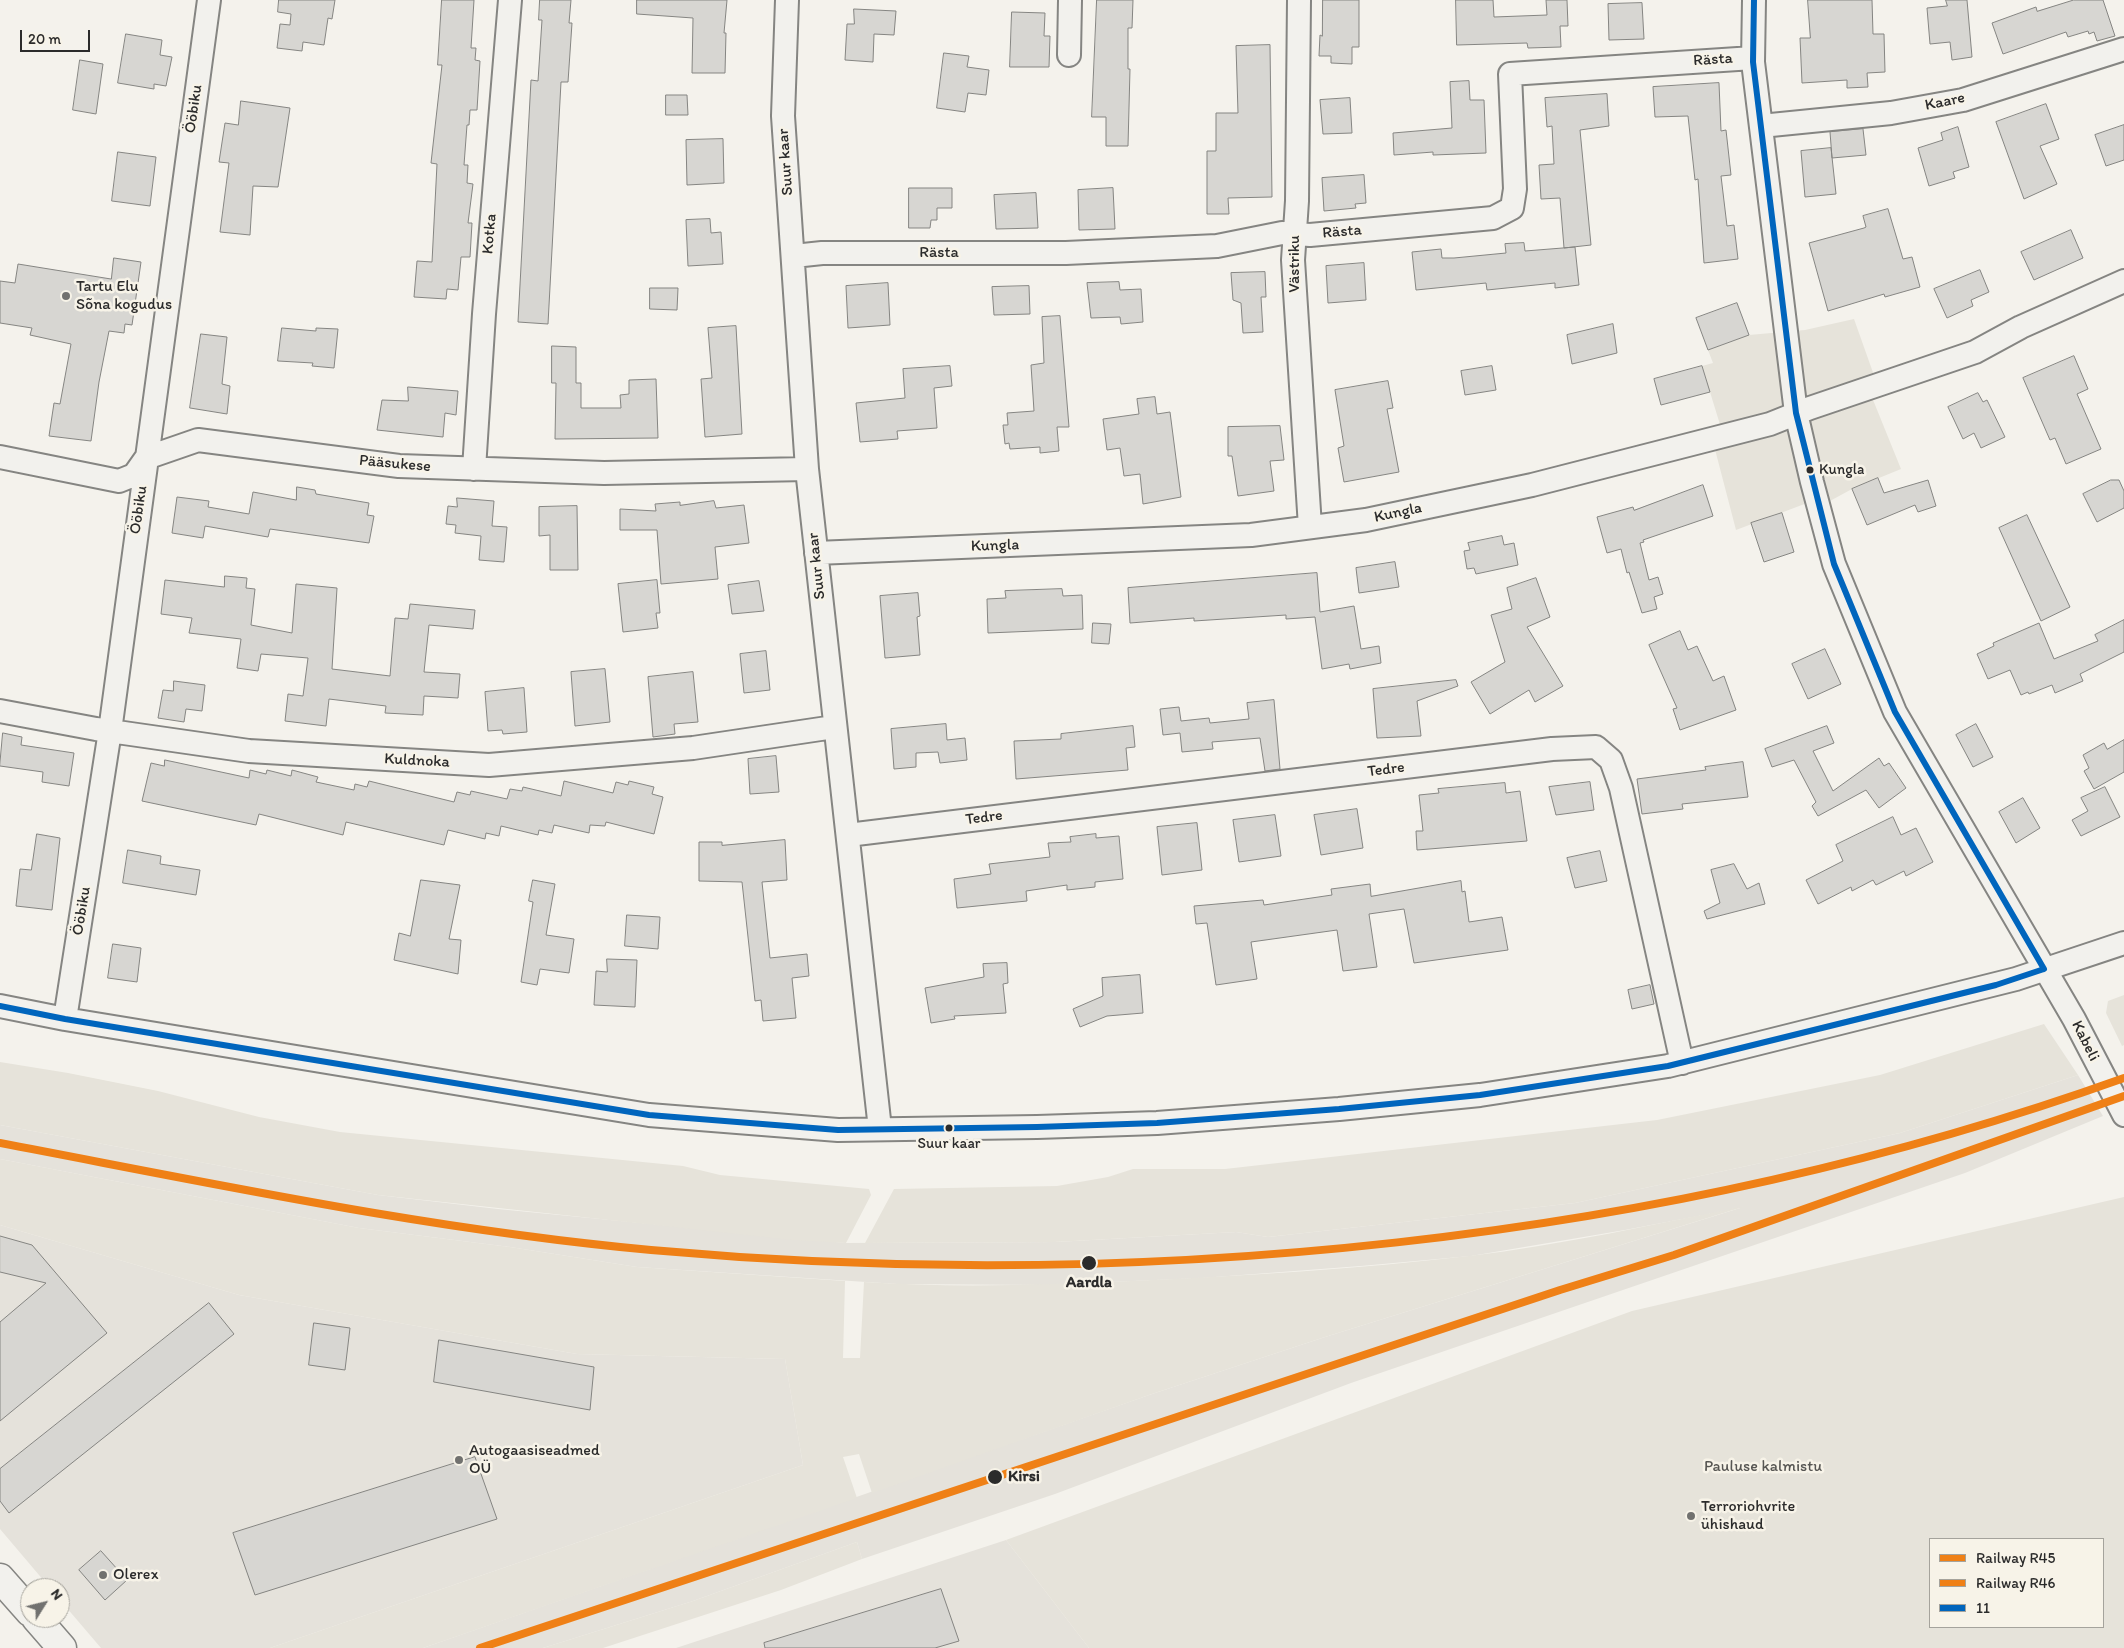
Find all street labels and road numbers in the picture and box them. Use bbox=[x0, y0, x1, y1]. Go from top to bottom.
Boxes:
street label: Rästa bbox=[1693, 49, 1733, 71]
street label: Ööbiku bbox=[181, 83, 207, 135]
street label: Kaare bbox=[1923, 88, 1967, 116]
street label: Suur kaar bbox=[774, 128, 798, 196]
street label: Kotka bbox=[479, 213, 501, 255]
street label: Rästa bbox=[1322, 221, 1362, 243]
street label: Västriku bbox=[1285, 235, 1305, 293]
street label: Rästa bbox=[919, 243, 959, 263]
street label: Pääsukese bbox=[358, 451, 432, 477]
street label: Ööbiku bbox=[126, 484, 152, 536]
street label: Kungla bbox=[1372, 499, 1424, 527]
street label: Suur kaar bbox=[804, 532, 830, 600]
street label: Kungla bbox=[970, 536, 1020, 556]
street label: Kuldnoka bbox=[384, 750, 450, 772]
street label: Tedre bbox=[1366, 758, 1406, 782]
street label: Tedre bbox=[964, 806, 1004, 830]
street label: Ööbiku bbox=[69, 885, 95, 937]
street label: Kabeli bbox=[2067, 1017, 2103, 1065]

